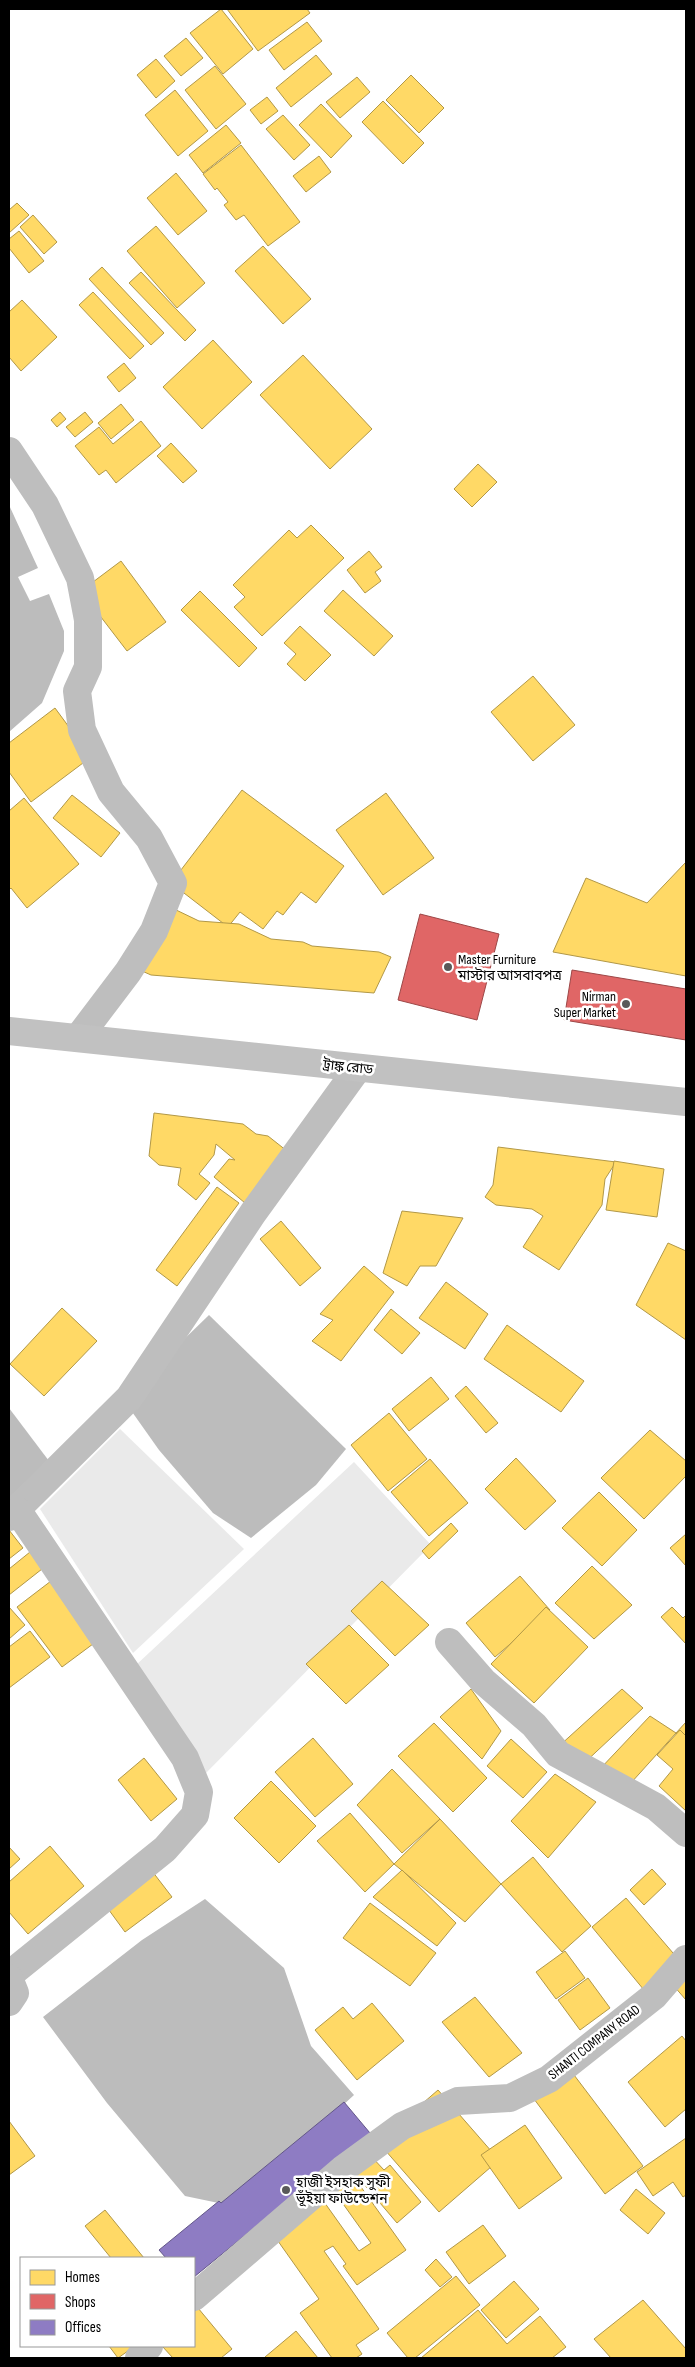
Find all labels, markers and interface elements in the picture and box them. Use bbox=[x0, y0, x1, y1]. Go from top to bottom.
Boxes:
place label: Master Furniture মাস্টার আসবাবপত্র bbox=[457, 951, 563, 984]
marker: Master Furniture মাস্টার আসবাবপত্র bbox=[442, 961, 454, 973]
place label: Nirman Super Market bbox=[554, 988, 616, 1021]
marker: Nirman Super Market bbox=[620, 998, 632, 1010]
street label: ট্রাঙ্ক রোড bbox=[321, 1056, 375, 1078]
street label: SHANTI COMPANY ROAD bbox=[545, 2001, 643, 2083]
place label: হাজী ইসহাক সুফী ভূঁইয়া ফাউন্ডেশন bbox=[295, 2174, 391, 2207]
marker: হাজী ইসহাক সুফী ভূঁইয়া ফাউন্ডেশন bbox=[280, 2184, 292, 2196]
legend bbox=[20, 2257, 195, 2347]
text: Homes bbox=[65, 2268, 100, 2287]
text: Shops bbox=[65, 2293, 96, 2312]
text: Offices bbox=[65, 2318, 101, 2337]

